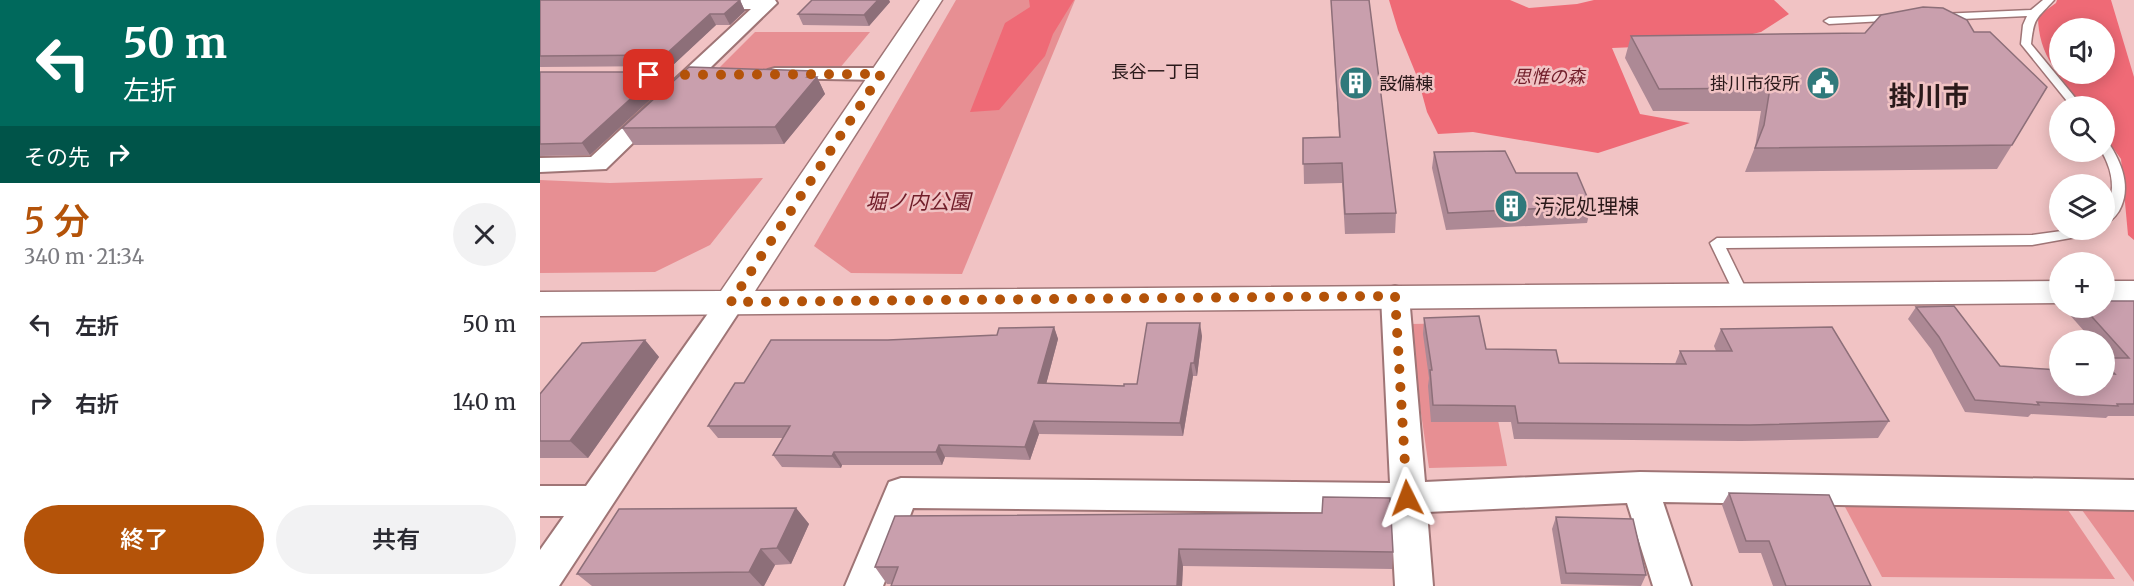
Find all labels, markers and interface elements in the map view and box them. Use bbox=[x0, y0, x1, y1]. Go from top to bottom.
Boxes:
text: 50 m bbox=[123, 17, 227, 69]
map controls bbox=[2049, 18, 2115, 396]
button: sound bbox=[2049, 18, 2115, 84]
icon: left bbox=[24, 24, 102, 102]
pin bbox=[623, 49, 674, 100]
icon: arrive bbox=[632, 58, 665, 91]
district label: 長谷一丁目 bbox=[1111, 60, 1201, 83]
building icon: 設備棟 bbox=[1338, 65, 1374, 101]
park label: 思惟の森 bbox=[1513, 65, 1587, 88]
public building icon: 掛川市役所 bbox=[1805, 65, 1841, 101]
place label: 設備棟 bbox=[1379, 72, 1433, 95]
place label: 掛川市役所 bbox=[1710, 72, 1800, 95]
text: 左折 bbox=[123, 73, 177, 107]
district label: 掛川市 bbox=[1889, 79, 1970, 113]
button: search bbox=[2049, 96, 2115, 162]
icon: right bbox=[102, 138, 135, 171]
text: その先 bbox=[24, 143, 90, 171]
button: layers bbox=[2049, 174, 2115, 240]
park label: 堀ノ内公園 bbox=[866, 188, 973, 215]
building icon: 汚泥処理棟 bbox=[1493, 188, 1529, 224]
place label: 汚泥処理棟 bbox=[1534, 193, 1639, 220]
text: 5 分 bbox=[24, 199, 90, 244]
button: close bbox=[453, 203, 516, 266]
text: 340 m · 21:34 bbox=[24, 244, 144, 269]
button: + bbox=[2049, 252, 2115, 318]
icon: left bbox=[24, 308, 57, 341]
text: 50 m bbox=[462, 310, 516, 338]
text: 左折 bbox=[75, 312, 119, 340]
button: − bbox=[2049, 330, 2115, 396]
icon: right bbox=[24, 386, 57, 419]
text: 140 m bbox=[453, 388, 516, 416]
text: 右折 bbox=[75, 390, 119, 418]
position arrow bbox=[1375, 466, 1439, 530]
button: 終了 bbox=[24, 505, 264, 574]
button: 共有 bbox=[276, 505, 516, 574]

